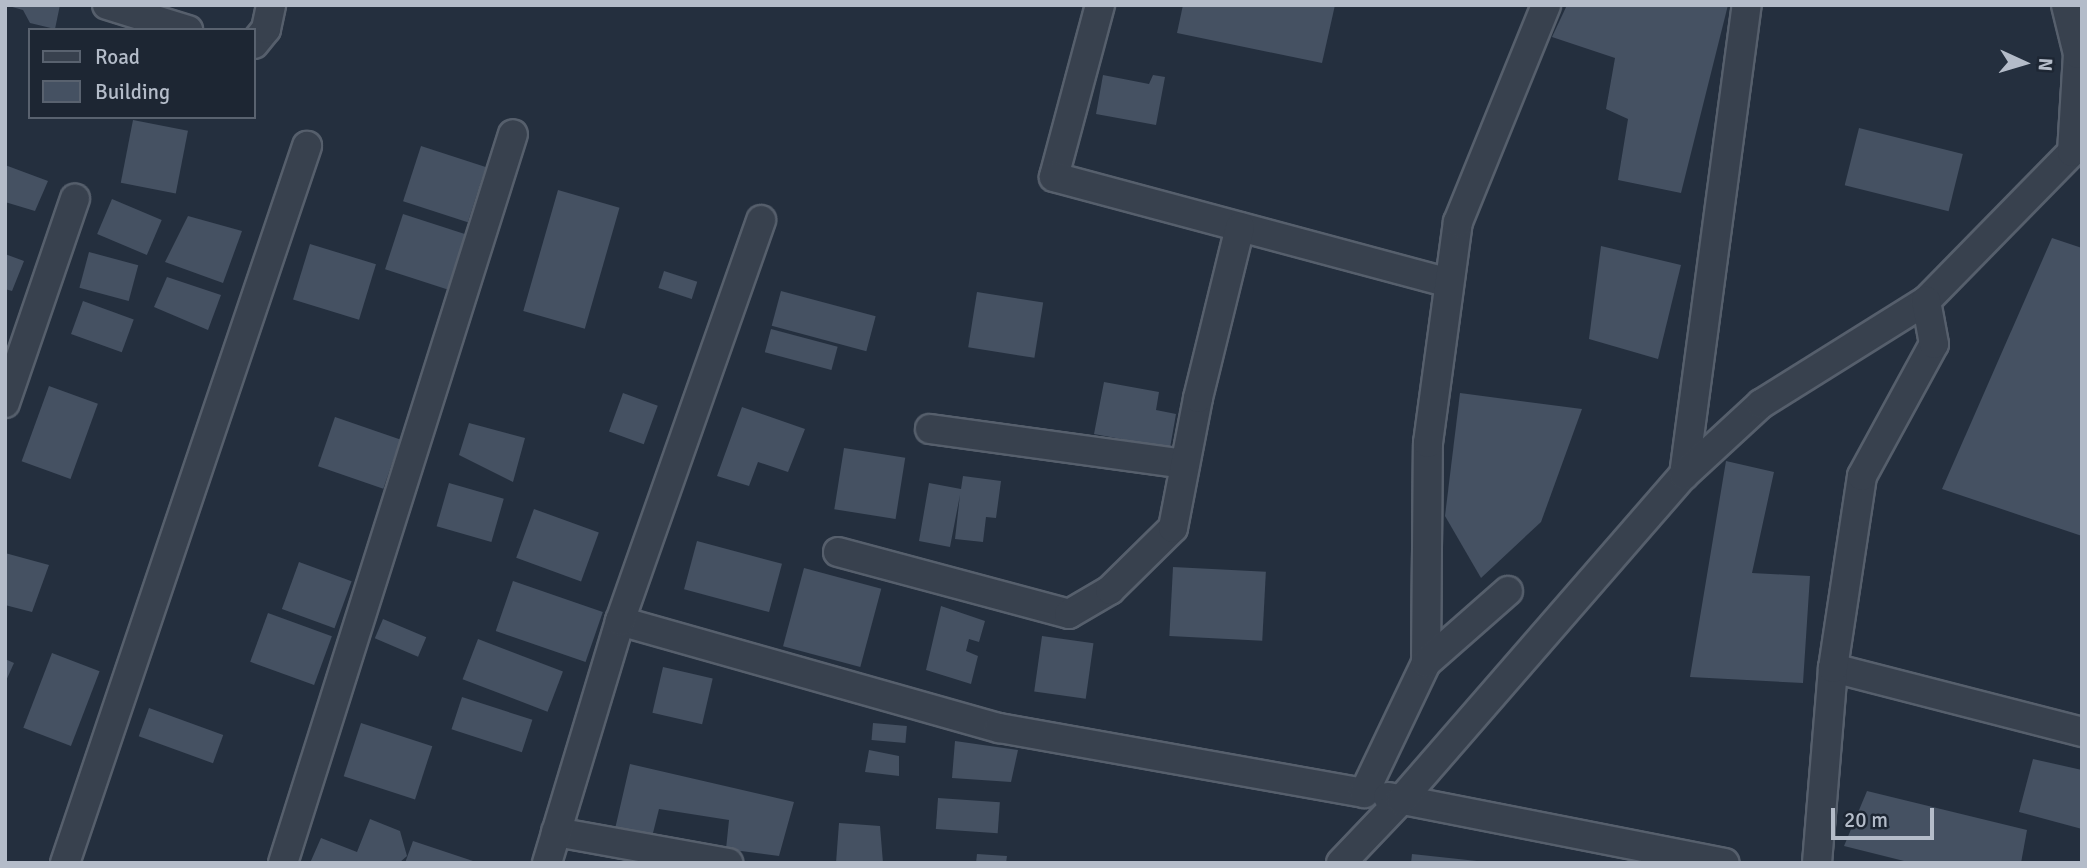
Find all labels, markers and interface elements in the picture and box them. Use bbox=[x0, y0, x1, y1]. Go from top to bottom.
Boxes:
legend bbox=[28, 28, 256, 119]
north arrow bbox=[1989, 28, 2059, 98]
text: Road bbox=[95, 44, 140, 70]
text: N bbox=[2033, 57, 2057, 72]
text: Building bbox=[95, 79, 170, 105]
scale bar bbox=[1835, 794, 1938, 838]
text: 20 m bbox=[1844, 807, 1888, 833]

